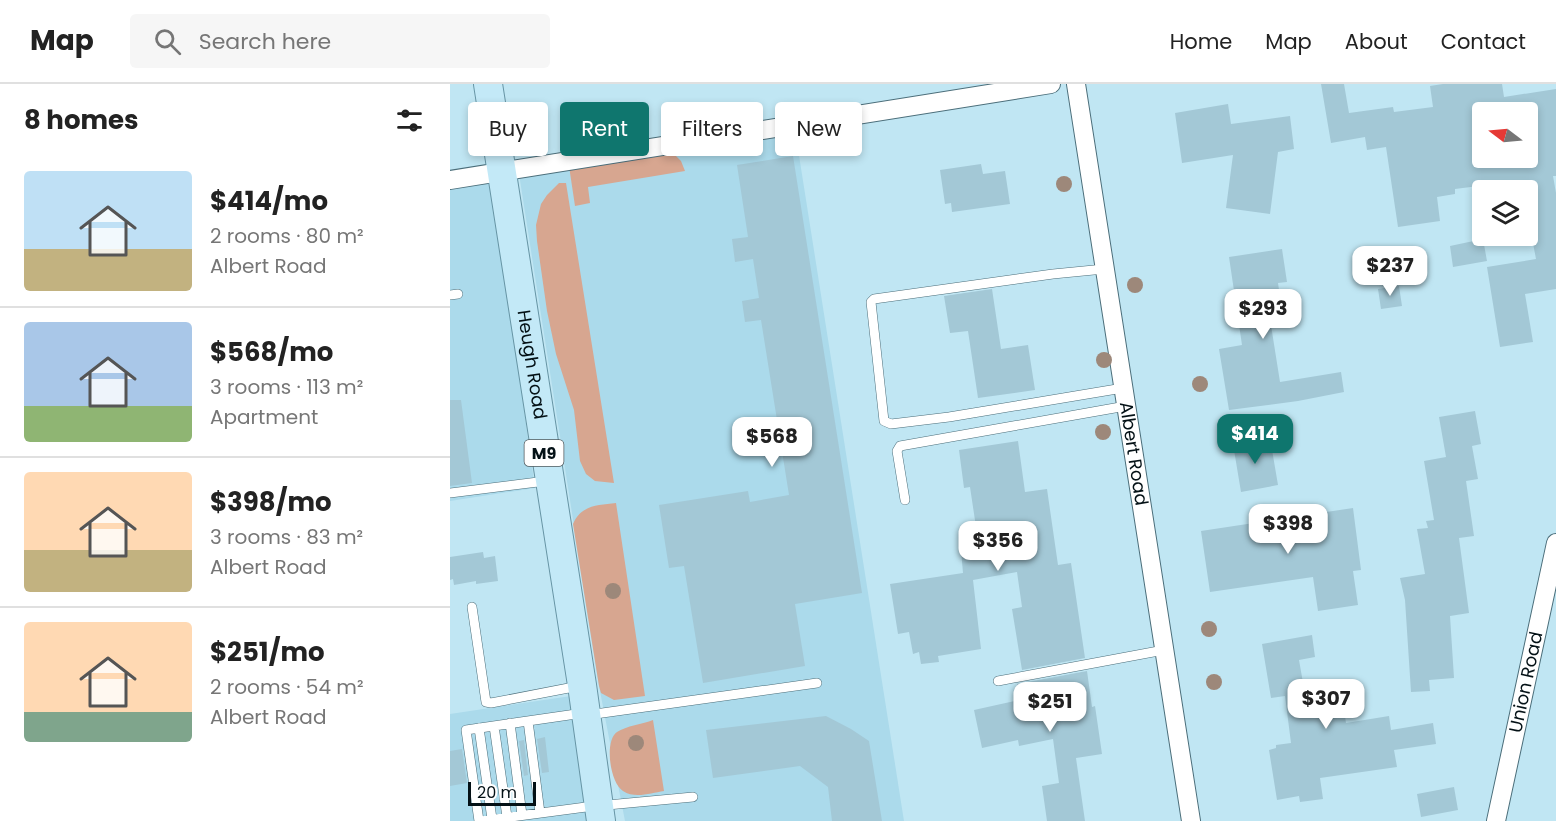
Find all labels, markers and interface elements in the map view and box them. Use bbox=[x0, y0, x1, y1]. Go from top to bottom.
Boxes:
search box bbox=[130, 14, 550, 68]
text: Map bbox=[30, 21, 94, 60]
icon: search bbox=[151, 25, 184, 58]
text: Search here bbox=[199, 26, 331, 57]
text: Home bbox=[1170, 27, 1232, 56]
text: Map bbox=[1265, 27, 1312, 56]
text: About bbox=[1345, 27, 1408, 56]
text: Contact bbox=[1441, 27, 1526, 56]
text: 8 homes bbox=[24, 102, 139, 138]
chip: Buy bbox=[468, 102, 548, 156]
chip: Rent bbox=[560, 102, 649, 156]
chip: Filters bbox=[661, 102, 763, 156]
chip: New bbox=[775, 102, 862, 156]
north arrow bbox=[1472, 102, 1538, 168]
map controls bbox=[1472, 102, 1538, 246]
icon: filters bbox=[393, 104, 426, 137]
button: layers bbox=[1472, 180, 1538, 246]
text: $414/mo bbox=[210, 183, 328, 219]
icon: home bbox=[72, 195, 144, 267]
text: 2 rooms · 80 m² bbox=[210, 222, 364, 250]
pin: $237 bbox=[1354, 246, 1426, 297]
text: $237 bbox=[1366, 251, 1414, 279]
text: Albert Road bbox=[210, 252, 326, 280]
pin: $293 bbox=[1227, 289, 1299, 340]
text: $293 bbox=[1239, 294, 1287, 322]
street label: Heugh Road bbox=[511, 308, 553, 421]
text: $568/mo bbox=[210, 334, 333, 370]
icon: home bbox=[72, 346, 144, 418]
text: 3 rooms · 113 m² bbox=[210, 373, 363, 401]
street label: Albert Road bbox=[1114, 400, 1155, 507]
text: Apartment bbox=[210, 403, 318, 431]
pin: $414 bbox=[1219, 414, 1291, 465]
pin: $568 bbox=[736, 417, 808, 468]
text: $414 bbox=[1231, 419, 1279, 447]
text: $568 bbox=[746, 422, 798, 450]
road number: M9 bbox=[524, 440, 563, 466]
text: $398/mo bbox=[210, 484, 332, 520]
icon: home bbox=[72, 496, 144, 568]
pin: $398 bbox=[1252, 504, 1324, 555]
text: $398 bbox=[1263, 509, 1313, 537]
pin: $356 bbox=[962, 521, 1034, 572]
text: 3 rooms · 83 m² bbox=[210, 523, 363, 551]
text: $356 bbox=[973, 526, 1024, 554]
text: Albert Road bbox=[210, 553, 326, 581]
street label: Union Road bbox=[1502, 629, 1549, 735]
text: $251/mo bbox=[210, 634, 325, 670]
icon: home bbox=[72, 646, 144, 718]
text: 2 rooms · 54 m² bbox=[210, 673, 364, 701]
pin: $307 bbox=[1290, 679, 1362, 730]
pin: $251 bbox=[1014, 682, 1086, 733]
text: $307 bbox=[1302, 684, 1351, 712]
text: $251 bbox=[1027, 687, 1073, 715]
text: Albert Road bbox=[210, 703, 326, 731]
scale bar bbox=[468, 779, 536, 806]
text: 20 m bbox=[477, 781, 517, 804]

